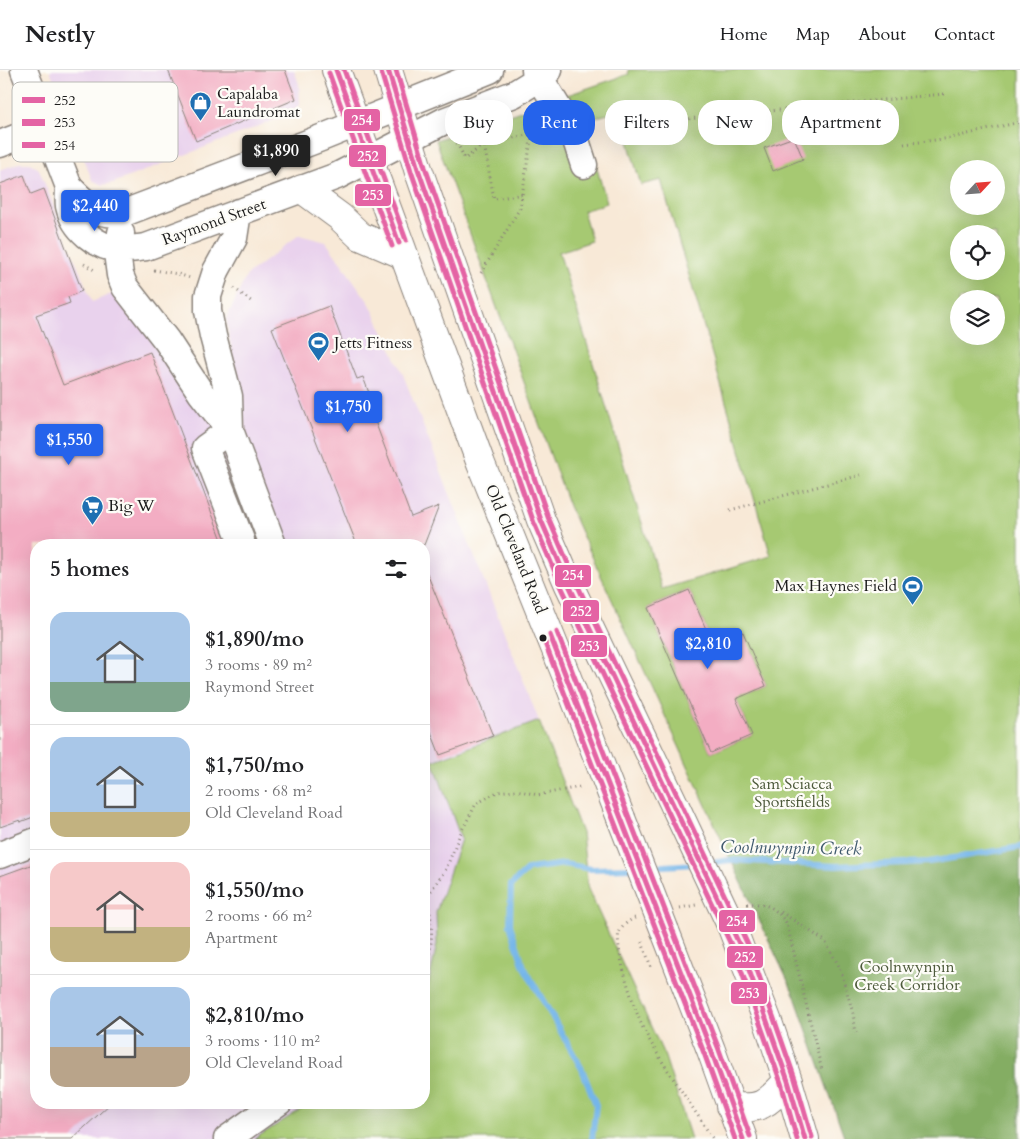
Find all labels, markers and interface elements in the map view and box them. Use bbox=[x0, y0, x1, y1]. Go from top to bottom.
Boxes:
text: Nestly bbox=[25, 18, 96, 51]
text: Home bbox=[720, 22, 768, 47]
text: Map bbox=[796, 22, 830, 47]
text: About bbox=[858, 22, 906, 47]
text: Contact bbox=[934, 22, 995, 47]
legend bbox=[12, 82, 178, 162]
place label: Capalaba Laundromat bbox=[217, 83, 300, 123]
text: 252 bbox=[54, 91, 76, 110]
shop icon: Capalaba Laundromat bbox=[189, 91, 213, 122]
chip: Buy bbox=[445, 100, 513, 145]
chip: Rent bbox=[523, 100, 595, 145]
chip: Filters bbox=[605, 100, 688, 145]
chip: New bbox=[698, 100, 772, 145]
chip: Apartment bbox=[782, 100, 899, 145]
line badge: 254 bbox=[343, 108, 381, 132]
text: 254 bbox=[351, 111, 373, 130]
text: 253 bbox=[54, 113, 76, 132]
pin: $1,890 bbox=[235, 134, 317, 177]
text: 254 bbox=[54, 136, 76, 155]
text: $1,890 bbox=[253, 140, 299, 162]
line badge: 252 bbox=[348, 144, 387, 168]
text: 252 bbox=[357, 147, 379, 166]
north arrow bbox=[950, 160, 1005, 215]
map controls bbox=[950, 160, 1005, 345]
line badge: 253 bbox=[354, 183, 392, 207]
text: 253 bbox=[362, 186, 384, 205]
pin: $2,440 bbox=[54, 190, 136, 232]
street label: Raymond Street bbox=[159, 193, 269, 251]
text: $2,440 bbox=[72, 195, 118, 217]
button: locate bbox=[950, 225, 1005, 280]
button: layers bbox=[950, 290, 1005, 345]
sports icon: Jetts Fitness bbox=[306, 331, 330, 362]
place label: Jetts Fitness bbox=[332, 332, 412, 354]
pin: $1,750 bbox=[307, 390, 389, 433]
text: $1,750 bbox=[325, 396, 371, 418]
pin: $1,550 bbox=[28, 424, 110, 466]
text: $1,550 bbox=[46, 429, 92, 451]
street label: Old Cleveland Road bbox=[480, 481, 552, 617]
supermarket icon: Big W bbox=[80, 494, 104, 525]
place label: Big W bbox=[108, 495, 155, 517]
text: 5 homes bbox=[50, 555, 129, 584]
icon: filters bbox=[382, 555, 410, 583]
line badge: 254 bbox=[554, 564, 592, 588]
text: 254 bbox=[562, 566, 584, 585]
sports icon: Max Haynes Field bbox=[901, 574, 925, 605]
place label: Max Haynes Field bbox=[775, 575, 897, 597]
line badge: 252 bbox=[562, 599, 600, 623]
text: 252 bbox=[570, 602, 592, 621]
text: $1,890/mo bbox=[205, 625, 304, 654]
pin: $2,810 bbox=[667, 628, 749, 670]
icon: home bbox=[90, 632, 150, 692]
unlabelled marker bbox=[538, 633, 548, 643]
text: $2,810 bbox=[685, 633, 731, 655]
line badge: 253 bbox=[570, 634, 608, 658]
text: 253 bbox=[578, 637, 600, 656]
text: 3 rooms · 89 m² bbox=[205, 654, 312, 676]
text: Raymond Street bbox=[205, 676, 314, 698]
text: $1,750/mo bbox=[205, 751, 304, 780]
icon: home bbox=[90, 757, 150, 817]
park label: Sam Sciacca Sportsfields bbox=[752, 773, 833, 813]
text: 2 rooms · 68 m² bbox=[205, 780, 312, 802]
text: Old Cleveland Road bbox=[205, 802, 343, 824]
water label: Coolnwynpin Creek bbox=[720, 834, 862, 862]
text: $1,550/mo bbox=[205, 876, 304, 905]
icon: home bbox=[90, 882, 150, 942]
text: 2 rooms · 66 m² bbox=[205, 905, 312, 927]
line badge: 254 bbox=[718, 909, 756, 933]
text: 254 bbox=[726, 912, 748, 931]
text: Apartment bbox=[205, 927, 278, 949]
line badge: 252 bbox=[726, 945, 764, 969]
text: 252 bbox=[734, 948, 756, 967]
park label: Coolnwynpin Creek Corridor bbox=[854, 956, 960, 996]
line badge: 253 bbox=[730, 981, 768, 1005]
text: 253 bbox=[738, 984, 760, 1003]
text: $2,810/mo bbox=[205, 1001, 304, 1030]
icon: home bbox=[90, 1007, 150, 1067]
text: 3 rooms · 110 m² bbox=[205, 1030, 320, 1052]
text: Old Cleveland Road bbox=[205, 1052, 343, 1074]

